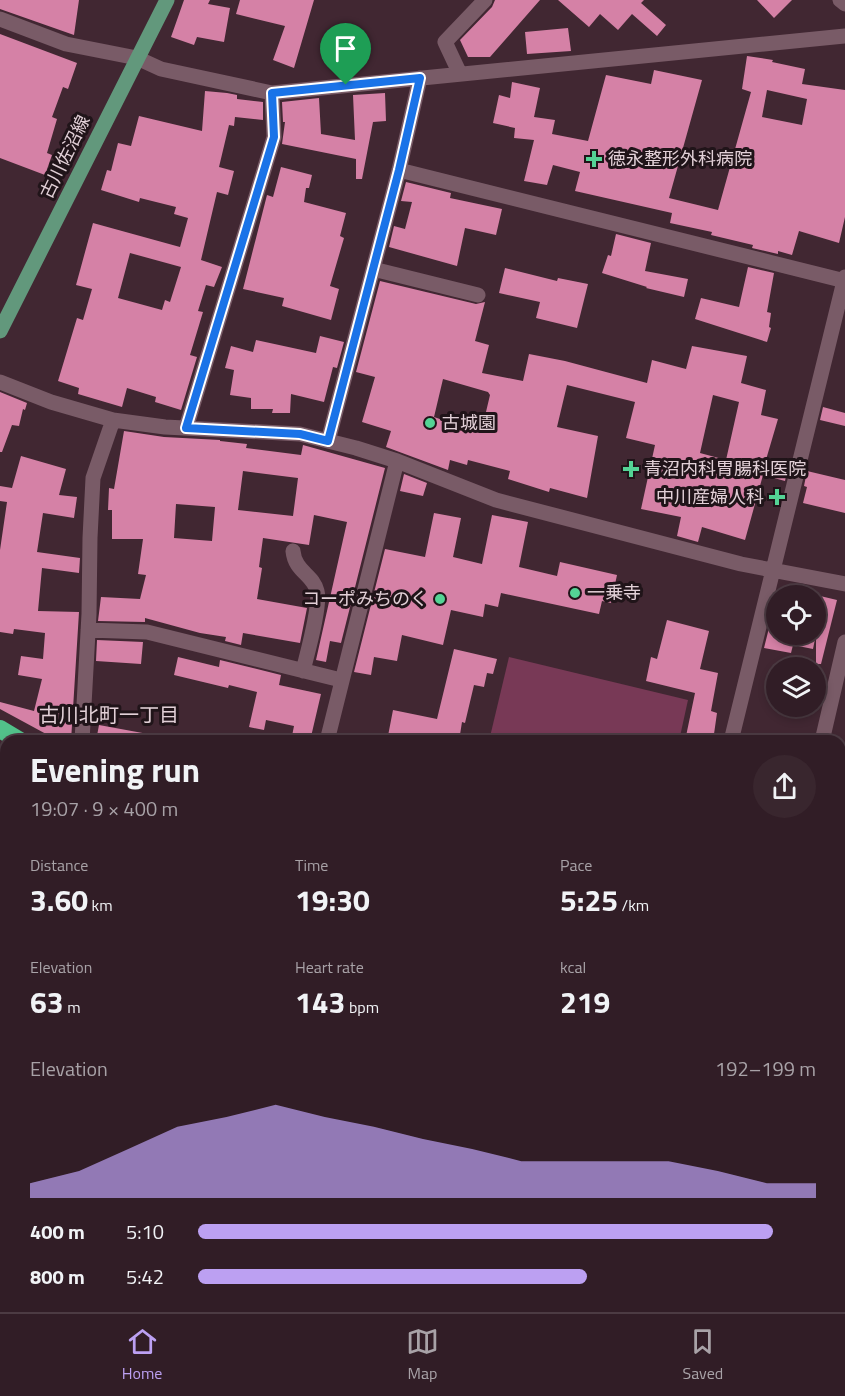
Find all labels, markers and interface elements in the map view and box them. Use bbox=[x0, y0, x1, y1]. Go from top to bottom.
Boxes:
pin bbox=[320, 23, 371, 85]
icon: arrive bbox=[329, 32, 362, 65]
street label: 古川佐沼線 bbox=[33, 110, 96, 203]
place label: 徳永整形外科病院 bbox=[608, 145, 752, 172]
marker: 徳永整形外科病院 bbox=[585, 150, 603, 168]
place label: 古城園 bbox=[442, 409, 496, 436]
marker: 古城園 bbox=[423, 416, 437, 430]
place label: 青沼内科胃腸科医院 bbox=[644, 455, 806, 482]
marker: 青沼内科胃腸科医院 bbox=[622, 460, 640, 478]
place label: 中川産婦人科 bbox=[656, 483, 764, 510]
marker: 中川産婦人科 bbox=[768, 488, 786, 506]
place label: 一乗寺 bbox=[587, 579, 641, 606]
place label: コーポみちのく bbox=[302, 585, 428, 612]
map controls bbox=[766, 585, 826, 717]
button: locate bbox=[766, 585, 826, 645]
marker: 一乗寺 bbox=[568, 586, 582, 600]
marker: コーポみちのく bbox=[433, 592, 447, 606]
button: layers bbox=[766, 657, 826, 717]
district label: 古川北町一丁目 bbox=[39, 699, 179, 730]
text: Evening run bbox=[30, 745, 200, 795]
button: share bbox=[753, 755, 816, 818]
text: 19:07 · 9 × 400 m bbox=[30, 793, 178, 824]
text: Distance bbox=[30, 853, 88, 877]
text: Time bbox=[295, 853, 328, 877]
text: Pace bbox=[560, 853, 592, 877]
text: 3.60 bbox=[30, 877, 88, 923]
text: 19:30 bbox=[295, 877, 370, 923]
text: 5:25 bbox=[560, 877, 618, 923]
text: km bbox=[88, 893, 113, 917]
text: /km bbox=[618, 893, 649, 917]
text: Elevation bbox=[30, 955, 92, 979]
text: Heart rate bbox=[295, 955, 364, 979]
text: kcal bbox=[560, 955, 586, 979]
text: 63 bbox=[30, 979, 64, 1025]
text: 143 bbox=[295, 979, 345, 1025]
text: 219 bbox=[560, 979, 610, 1025]
text: m bbox=[64, 995, 81, 1019]
text: bpm bbox=[345, 995, 379, 1019]
text: Elevation bbox=[30, 1053, 108, 1084]
text: 192–199 m bbox=[715, 1053, 816, 1084]
text: 400 m bbox=[30, 1216, 85, 1247]
text: 5:10 bbox=[126, 1216, 164, 1247]
text: 800 m bbox=[30, 1261, 85, 1292]
text: 5:42 bbox=[126, 1261, 164, 1292]
tab: Home bbox=[122, 1325, 162, 1385]
tab: Map bbox=[406, 1325, 439, 1385]
tab: Saved bbox=[682, 1325, 723, 1385]

